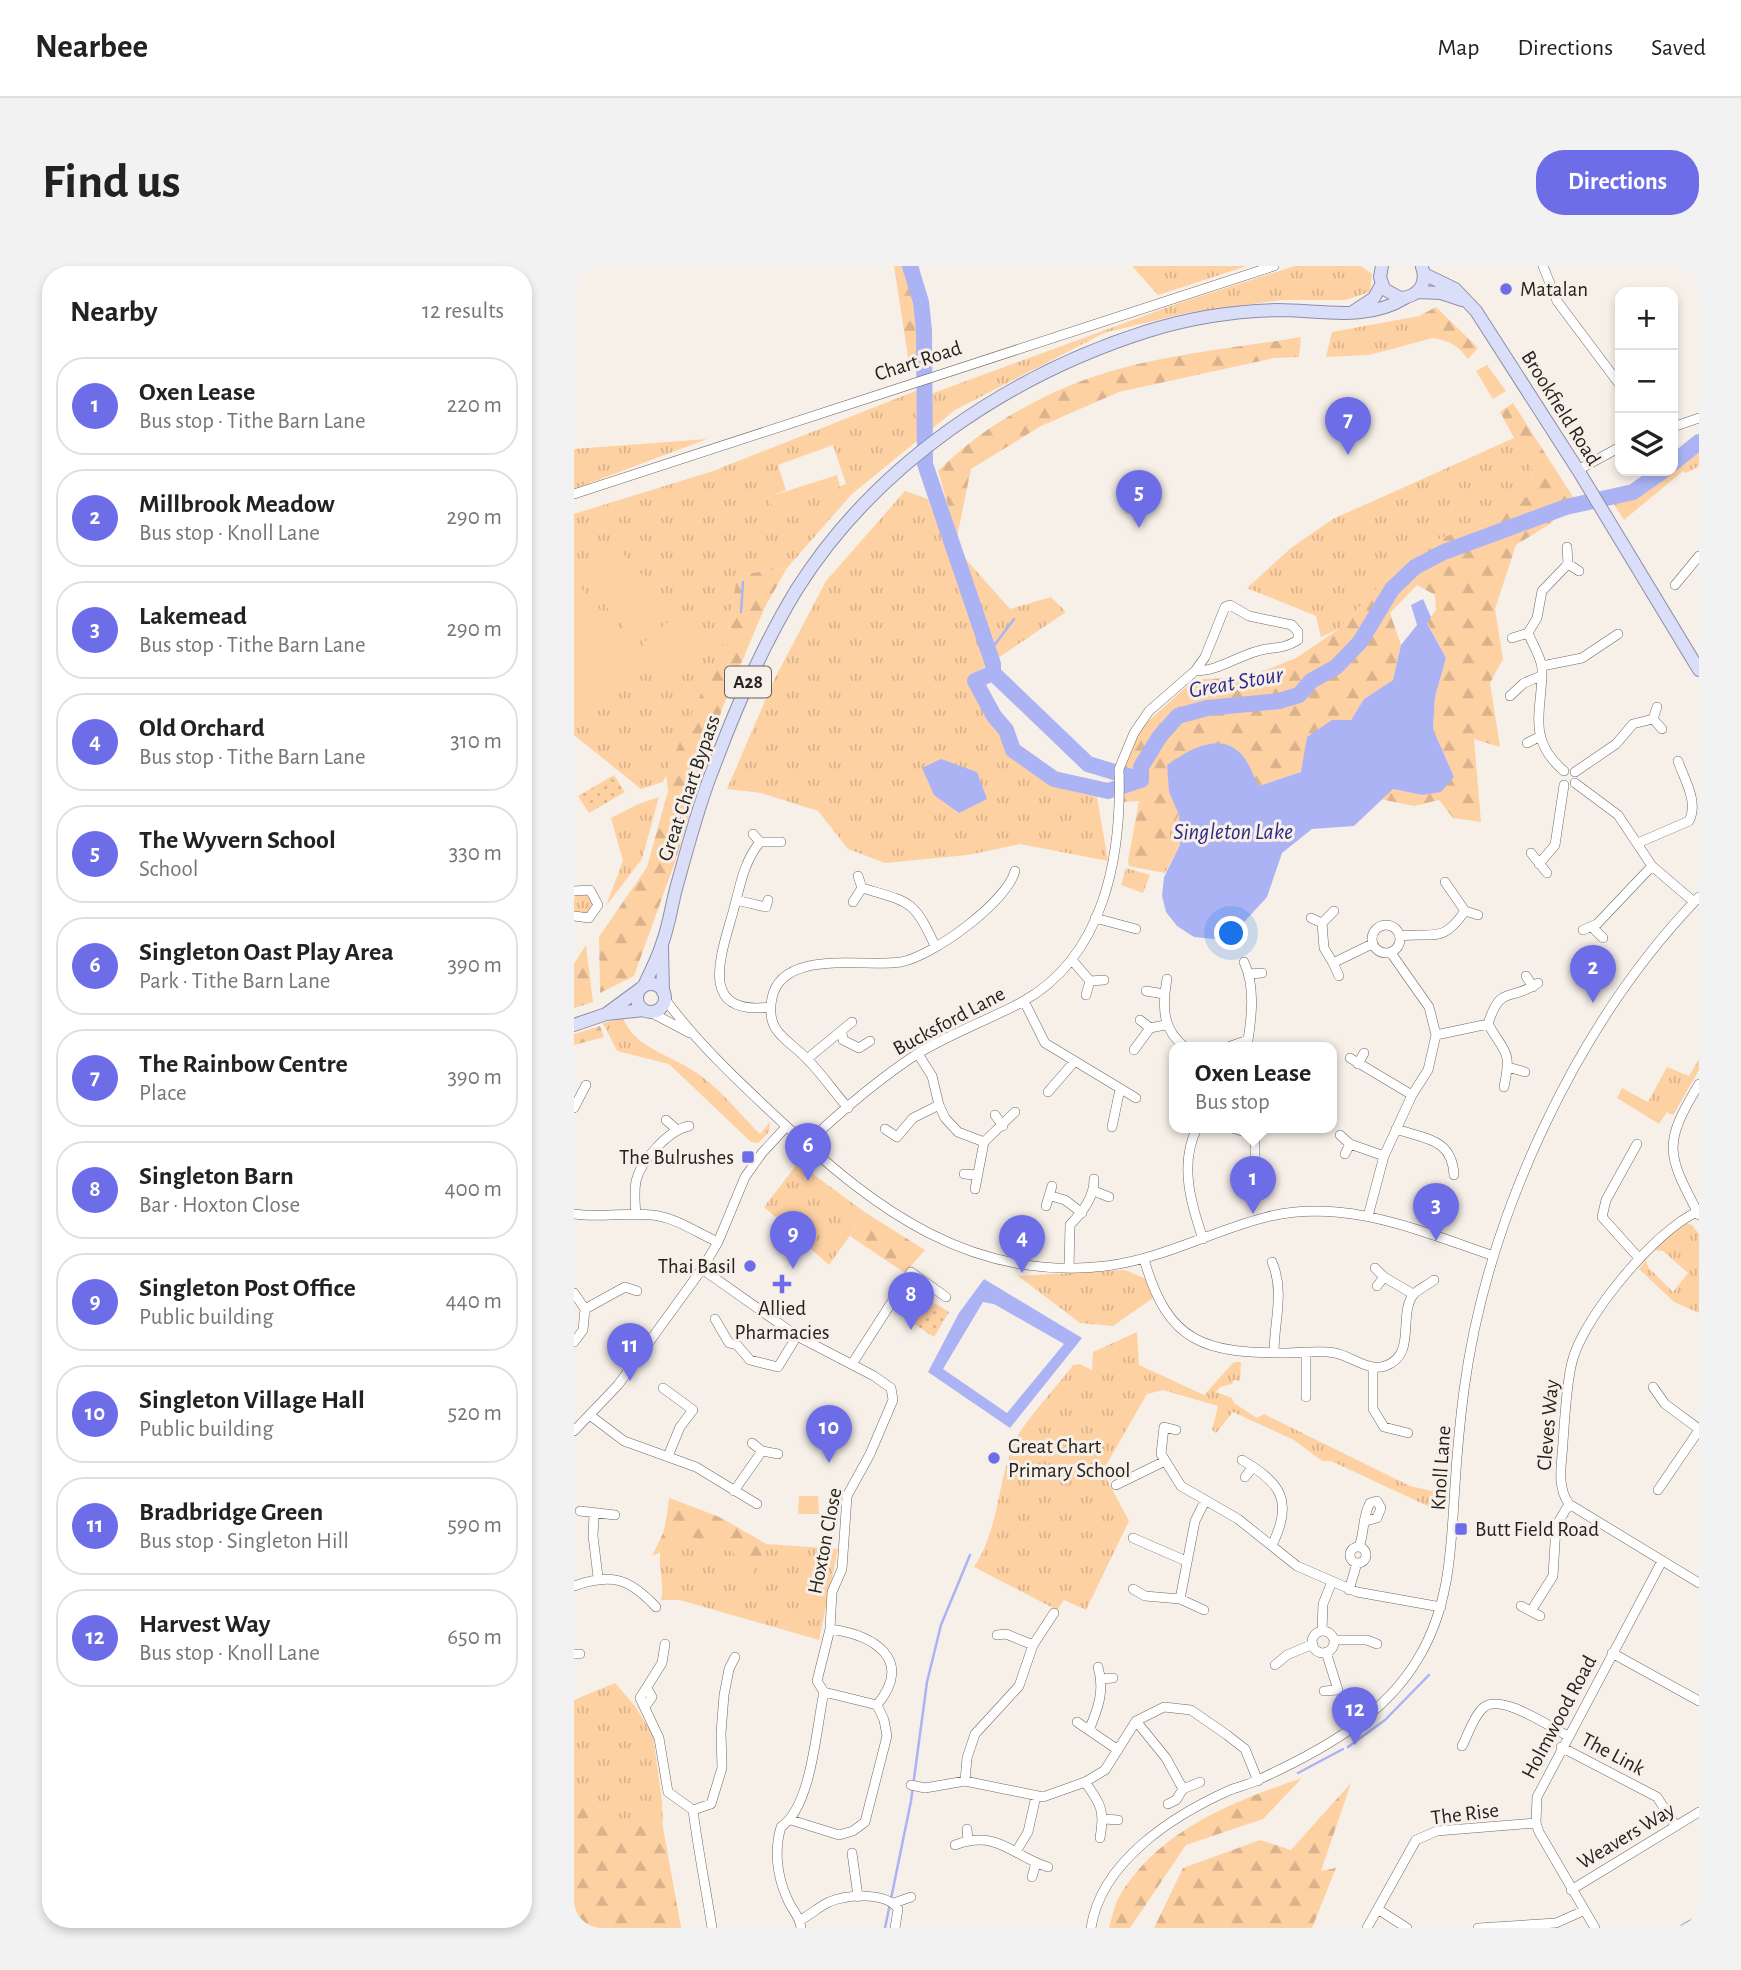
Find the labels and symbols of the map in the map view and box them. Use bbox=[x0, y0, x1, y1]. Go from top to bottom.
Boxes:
place label: Matalan bbox=[1520, 279, 1588, 300]
marker: Matalan bbox=[1498, 281, 1514, 297]
street label: Chart Road bbox=[872, 337, 964, 385]
street label: Brookfield Road bbox=[1517, 347, 1605, 469]
pin: 7 bbox=[1325, 397, 1371, 455]
pin: 5 bbox=[1116, 470, 1162, 528]
water label: Great Stour bbox=[1187, 663, 1286, 703]
road number: A28 bbox=[725, 666, 771, 698]
street label: Great Chart Bypass bbox=[654, 712, 724, 864]
water label: Singleton Lake bbox=[1173, 821, 1293, 844]
your location bbox=[1214, 916, 1248, 950]
pin: 2 bbox=[1570, 945, 1616, 1003]
street label: Bucksford Lane bbox=[890, 983, 1008, 1059]
pin: 6 bbox=[785, 1123, 831, 1181]
place label: The Bulrushes bbox=[619, 1147, 734, 1168]
marker: The Bulrushes bbox=[740, 1149, 756, 1165]
pin: 1 bbox=[1230, 1156, 1276, 1214]
pin: 3 bbox=[1413, 1183, 1459, 1241]
pin: 9 bbox=[770, 1211, 816, 1269]
pin: 4 bbox=[999, 1215, 1045, 1273]
place label: Thai Basil bbox=[658, 1256, 736, 1277]
marker: Thai Basil bbox=[742, 1258, 758, 1274]
pin: 8 bbox=[888, 1272, 934, 1330]
marker: Allied Pharmacies bbox=[774, 1276, 790, 1292]
place label: Allied Pharmacies bbox=[734, 1298, 830, 1343]
pin: 11 bbox=[607, 1323, 653, 1381]
street label: Cleves Way bbox=[1534, 1379, 1562, 1471]
pin: 10 bbox=[806, 1405, 852, 1463]
street label: Knoll Lane bbox=[1428, 1425, 1454, 1511]
place label: Great Chart Primary School bbox=[1008, 1436, 1131, 1481]
marker: Great Chart Primary School bbox=[986, 1450, 1002, 1466]
street label: Hoxton Close bbox=[804, 1486, 846, 1596]
place label: Butt Field Road bbox=[1475, 1519, 1599, 1540]
marker: Butt Field Road bbox=[1453, 1521, 1469, 1537]
street label: Holmwood Road bbox=[1518, 1652, 1600, 1782]
pin: 12 bbox=[1332, 1687, 1378, 1745]
street label: The Link bbox=[1578, 1729, 1648, 1780]
street label: The Rise bbox=[1430, 1799, 1500, 1829]
street label: Weavers Way bbox=[1574, 1799, 1678, 1873]

